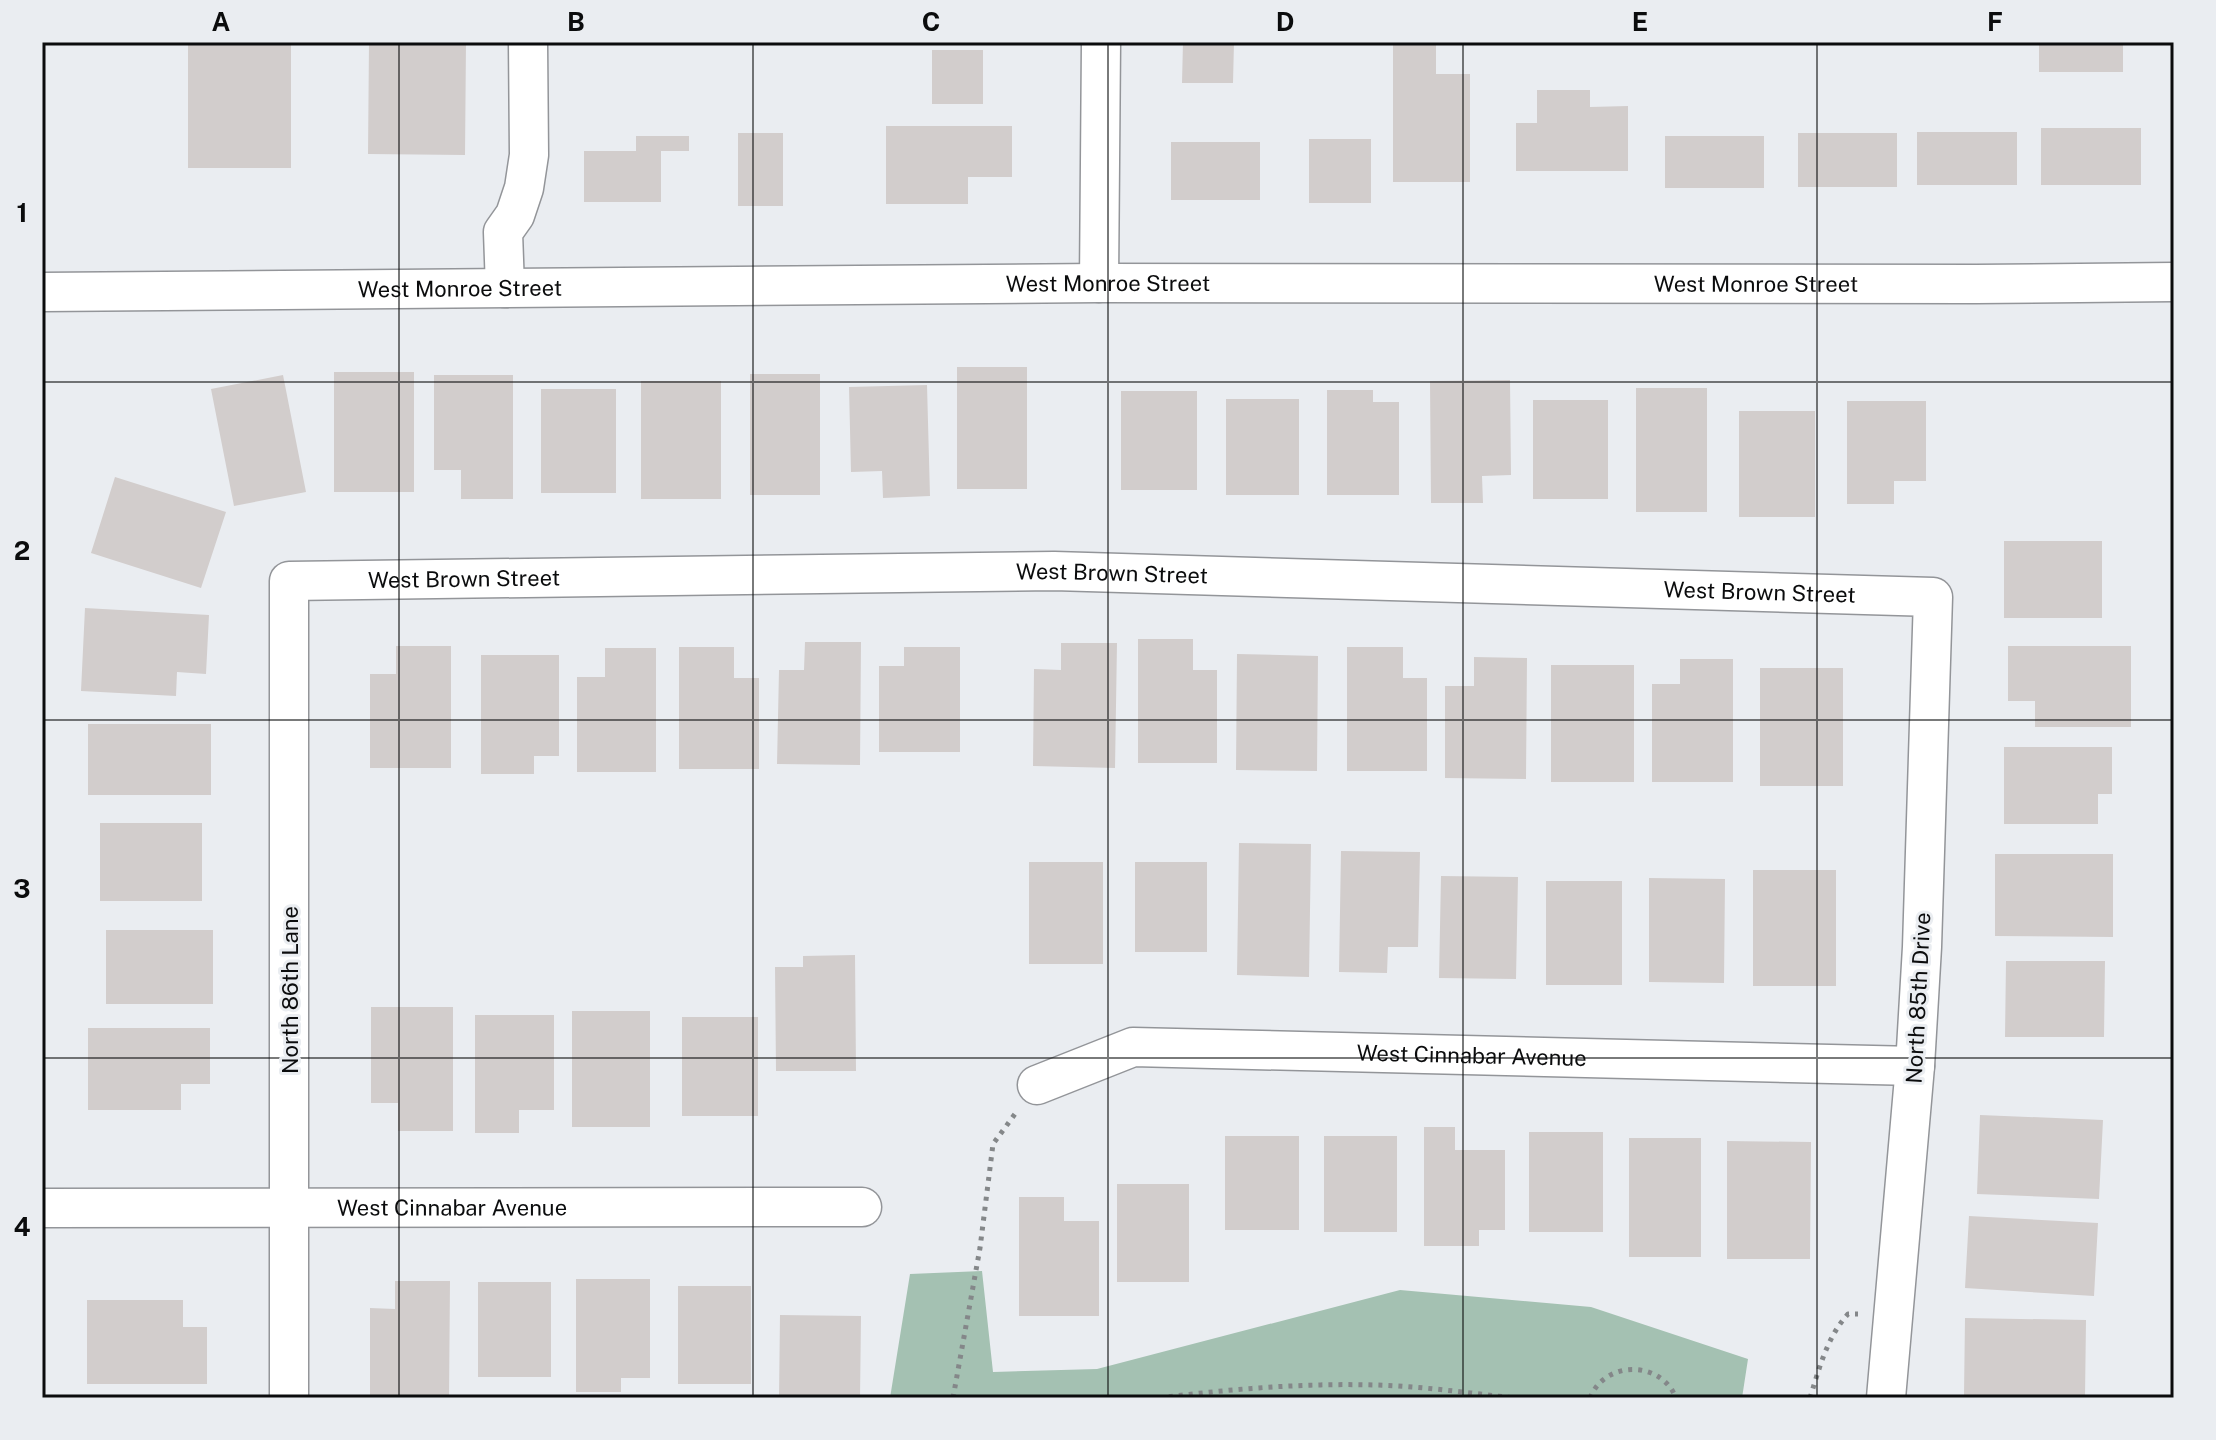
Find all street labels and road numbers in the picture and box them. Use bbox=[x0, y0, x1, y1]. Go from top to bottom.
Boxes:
street label: West Monroe Street bbox=[1006, 270, 1210, 297]
street label: West Monroe Street bbox=[1654, 271, 1858, 297]
street label: West Monroe Street bbox=[358, 275, 562, 302]
street label: West Brown Street bbox=[1016, 558, 1208, 589]
street label: West Brown Street bbox=[368, 564, 560, 593]
street label: West Brown Street bbox=[1663, 576, 1856, 608]
street label: North 86th Lane bbox=[277, 906, 303, 1074]
street label: North 85th Drive bbox=[1901, 912, 1935, 1084]
street label: West Cinnabar Avenue bbox=[1356, 1039, 1587, 1071]
street label: West Cinnabar Avenue bbox=[337, 1194, 567, 1221]

